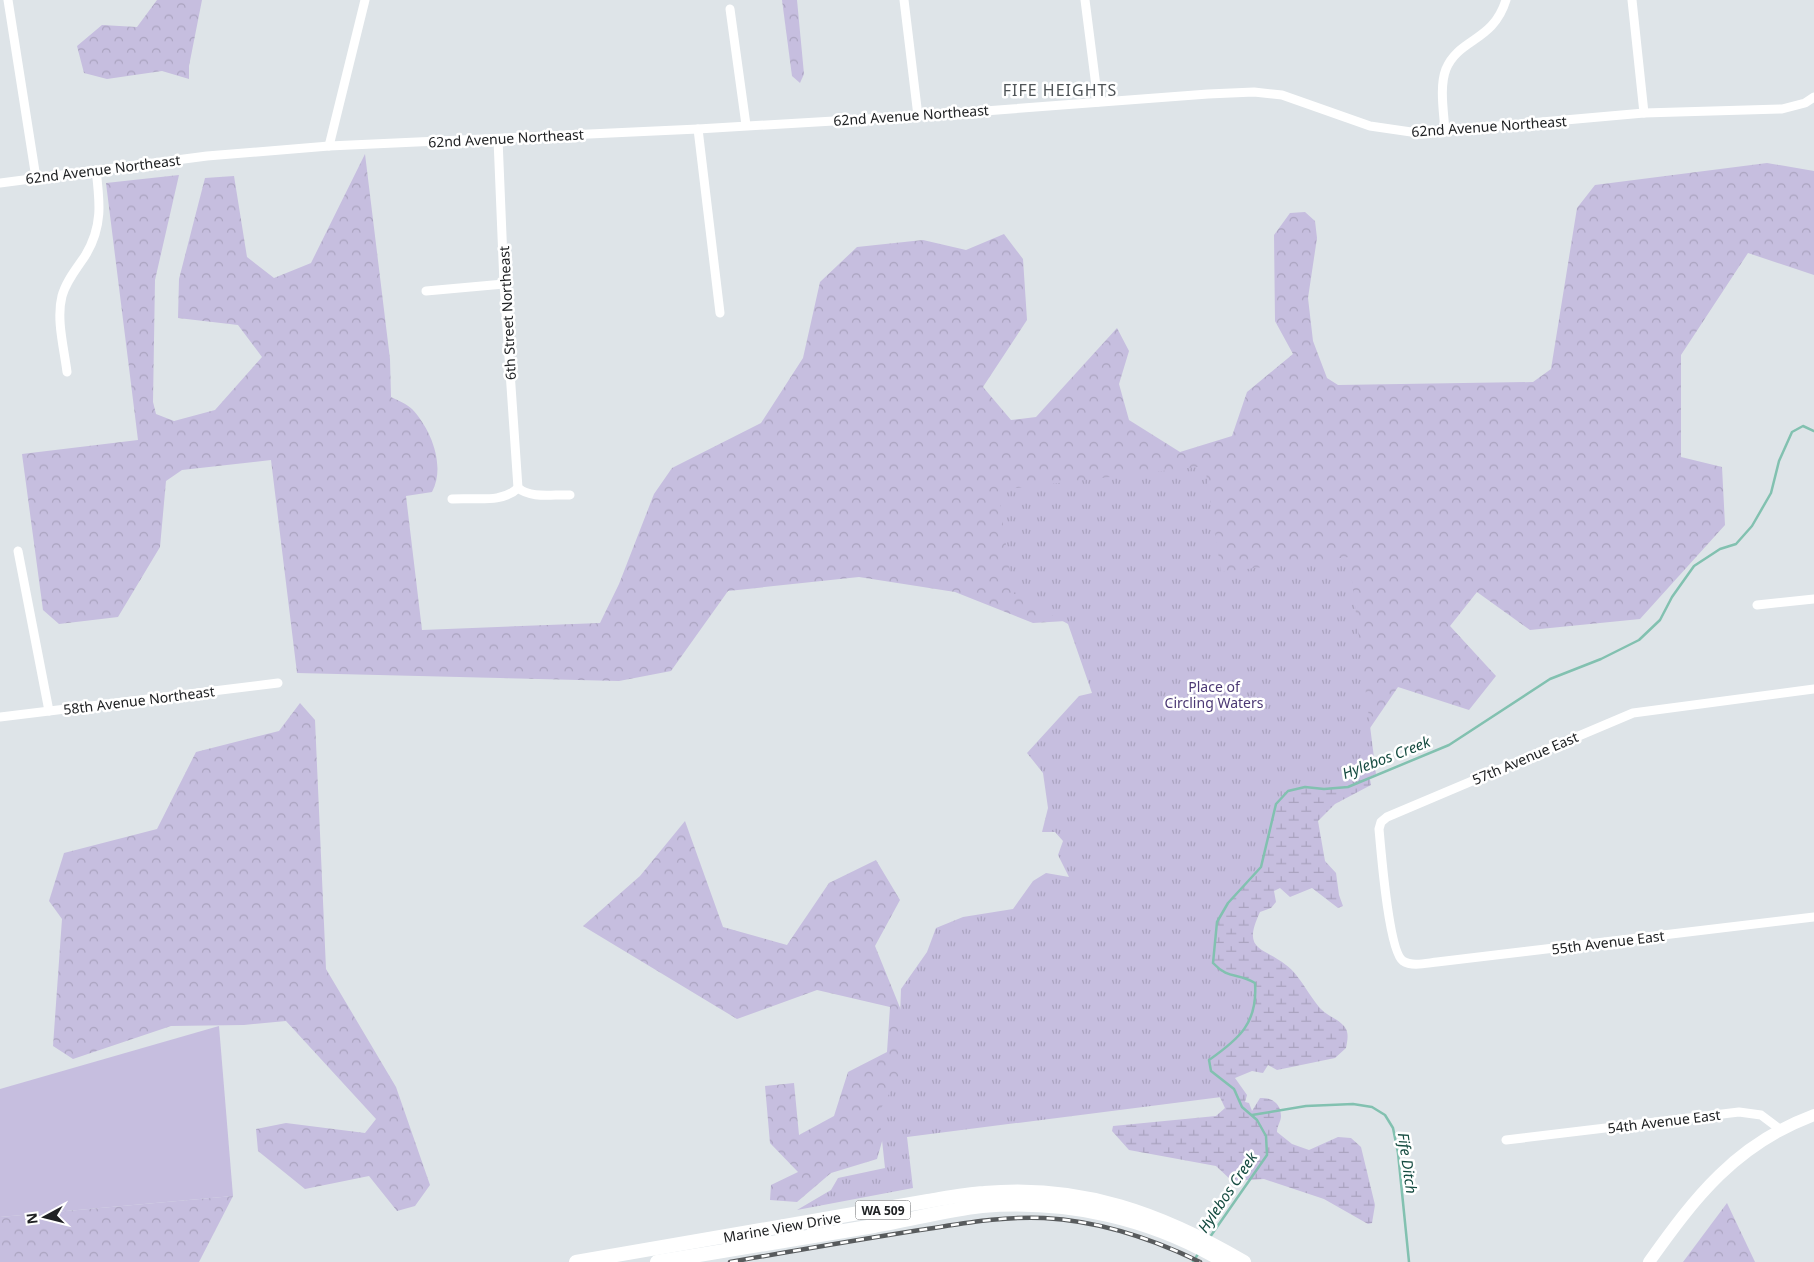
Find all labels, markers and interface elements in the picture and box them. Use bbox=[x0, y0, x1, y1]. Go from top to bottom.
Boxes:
district label: FIFE HEIGHTS bbox=[1003, 79, 1117, 101]
street label: 62nd Avenue Northeast bbox=[833, 100, 989, 130]
street label: 62nd Avenue Northeast bbox=[1411, 111, 1567, 141]
street label: 62nd Avenue Northeast bbox=[428, 124, 584, 152]
street label: 62nd Avenue Northeast bbox=[25, 150, 181, 188]
street label: 6th Street Northeast bbox=[494, 245, 520, 381]
park label: Place of Circling Waters bbox=[1165, 677, 1264, 712]
street label: 58th Avenue Northeast bbox=[62, 681, 216, 719]
street label: 57th Avenue East bbox=[1469, 727, 1581, 789]
water label: Hylebos Creek bbox=[1339, 731, 1433, 783]
street label: 55th Avenue East bbox=[1550, 926, 1666, 958]
street label: 54th Avenue East bbox=[1606, 1105, 1722, 1137]
water label: Fife Ditch bbox=[1394, 1131, 1422, 1195]
water label: Hylebos Creek bbox=[1193, 1147, 1262, 1236]
north arrow bbox=[20, 1192, 70, 1242]
road number: WA 509 bbox=[856, 1200, 910, 1220]
street label: Marine View Drive bbox=[722, 1207, 842, 1247]
text: N bbox=[21, 1212, 42, 1225]

